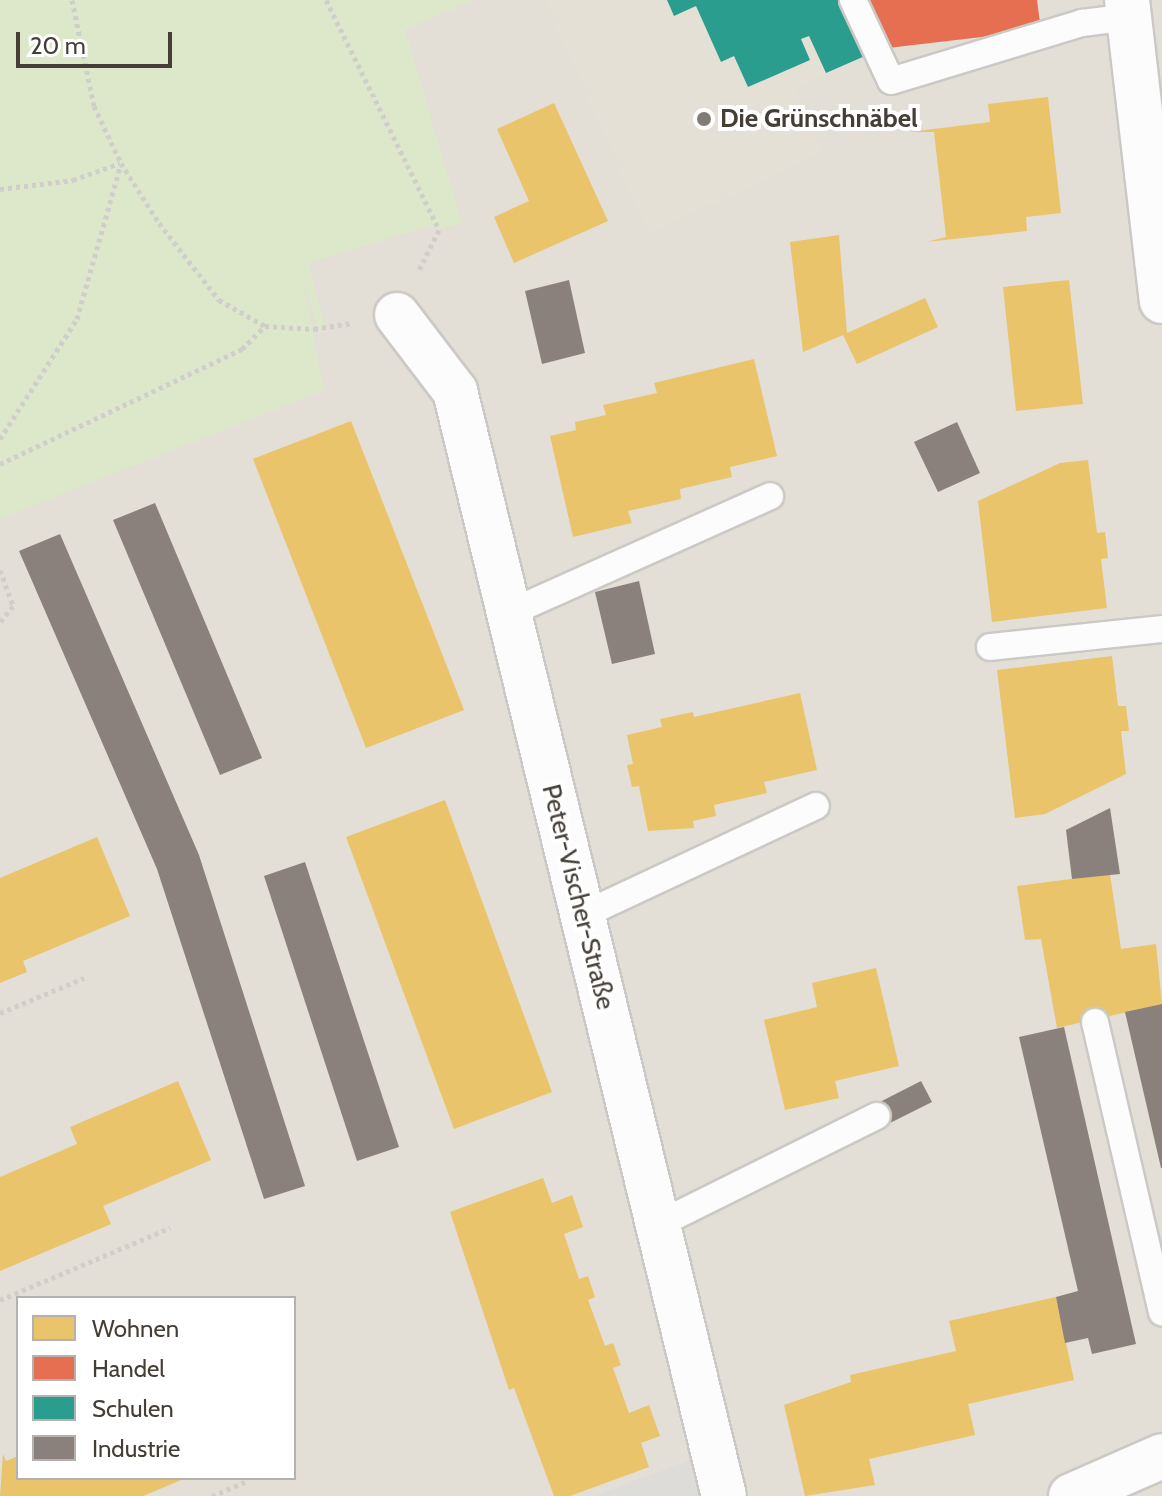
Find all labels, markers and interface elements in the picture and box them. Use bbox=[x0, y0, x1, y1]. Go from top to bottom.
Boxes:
scale bar bbox=[20, 16, 176, 66]
text: 20 m bbox=[30, 31, 86, 60]
place label: Die Grünschnäbel bbox=[720, 103, 918, 135]
marker: Die Grünschnäbel bbox=[695, 110, 713, 128]
street label: Peter-Vischer-Straße bbox=[535, 781, 621, 1013]
legend bbox=[16, 1296, 296, 1480]
text: Wohnen bbox=[92, 1314, 179, 1343]
text: Handel bbox=[92, 1354, 165, 1383]
text: Schulen bbox=[92, 1394, 174, 1423]
text: Industrie bbox=[92, 1434, 180, 1463]

